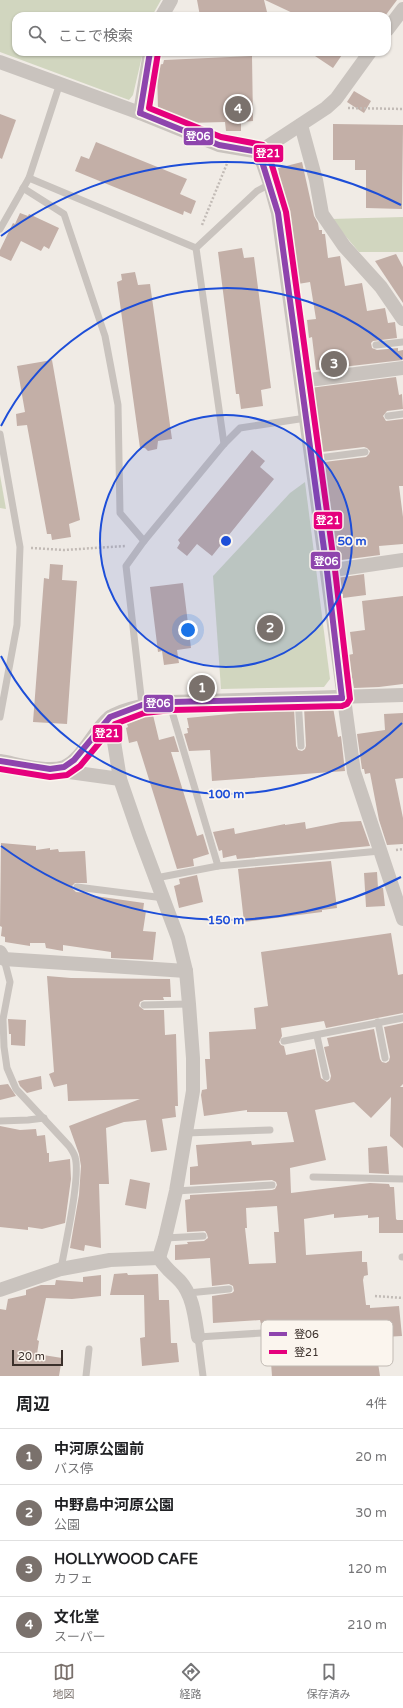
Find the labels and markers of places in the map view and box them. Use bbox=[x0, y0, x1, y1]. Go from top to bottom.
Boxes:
pin: 4 bbox=[225, 94, 251, 124]
pin: 3 bbox=[321, 349, 347, 379]
centre of rings bbox=[219, 534, 233, 548]
pin: 2 bbox=[257, 613, 283, 643]
pin: 1 bbox=[189, 673, 215, 703]

